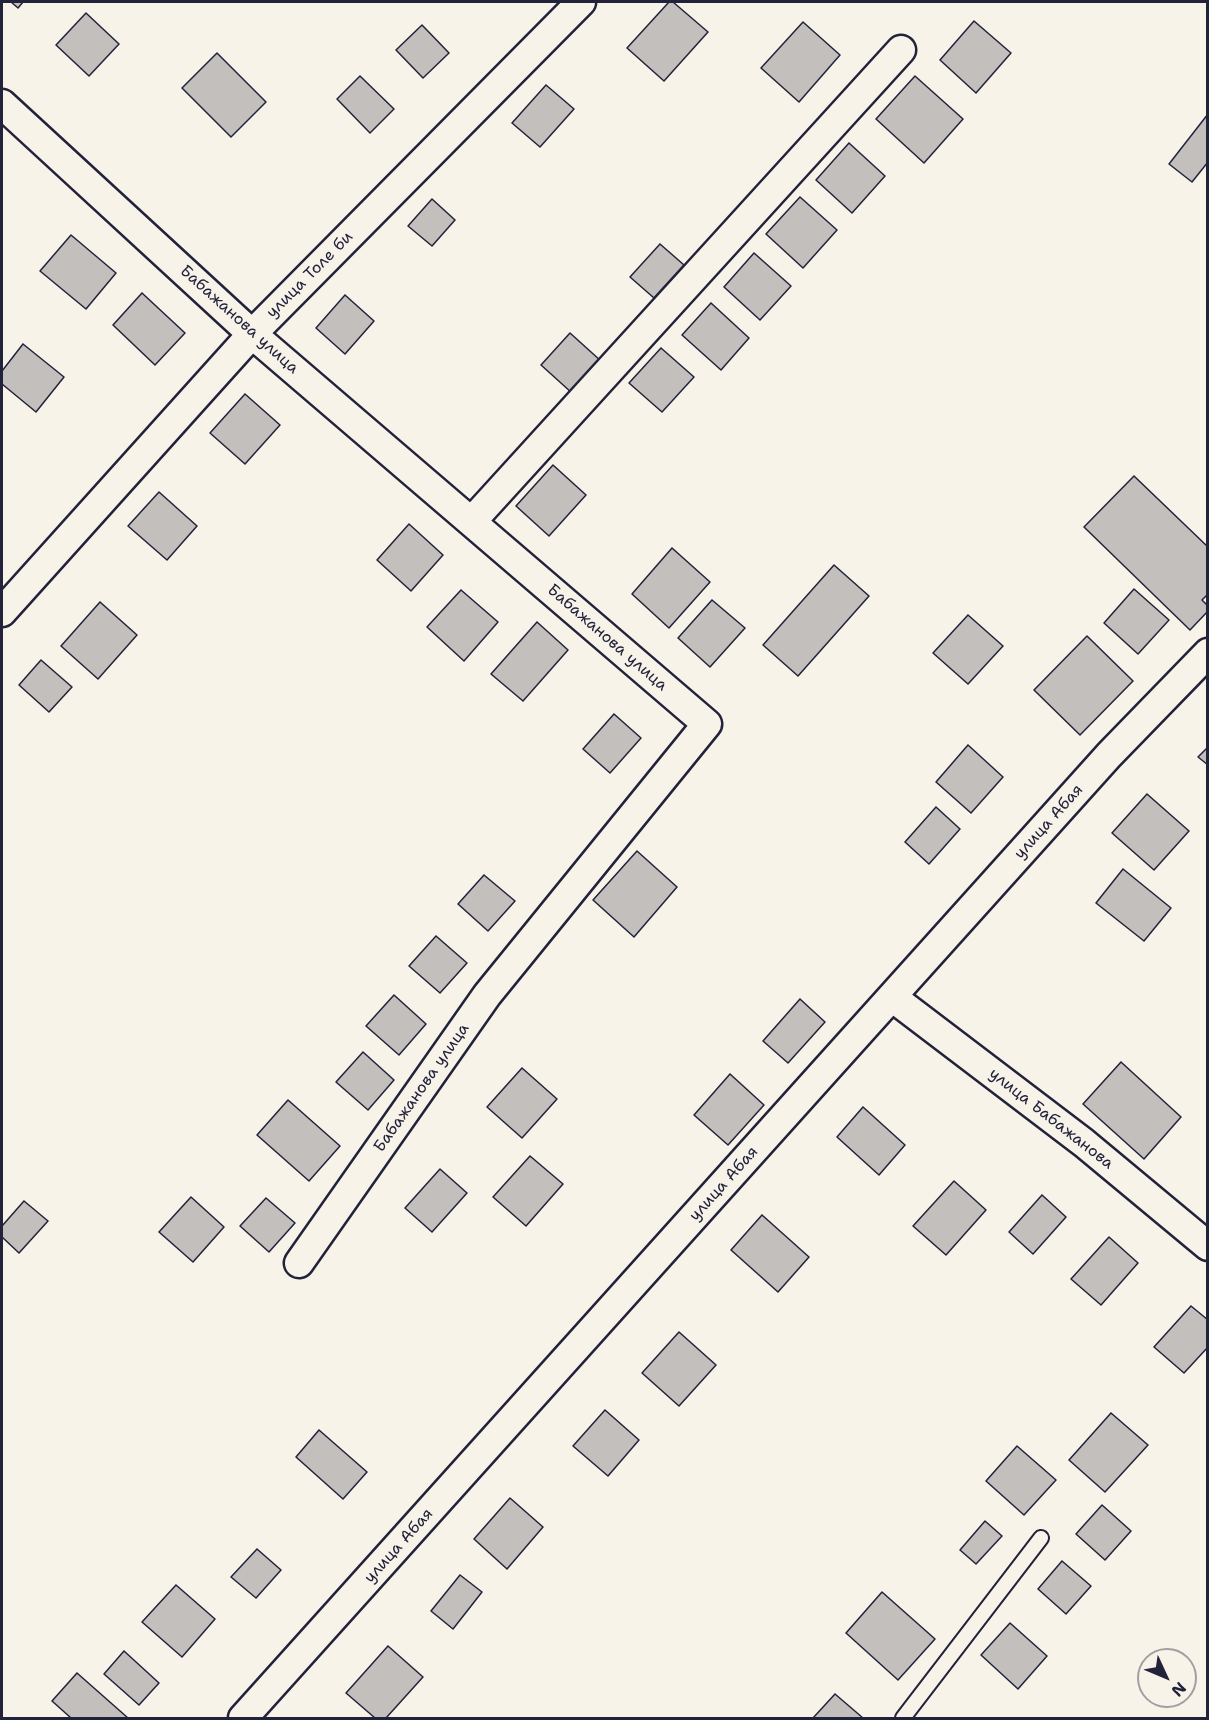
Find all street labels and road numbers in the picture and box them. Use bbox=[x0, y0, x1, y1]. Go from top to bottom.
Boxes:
street label: улица Толе би bbox=[263, 228, 357, 322]
street label: Бабажанова улица bbox=[176, 262, 302, 378]
street label: Бабажанова улица bbox=[543, 581, 671, 695]
street label: улица Абая bbox=[1010, 781, 1088, 863]
street label: Бабажанова улица bbox=[370, 1020, 474, 1156]
street label: улица Бабажанова bbox=[985, 1064, 1117, 1174]
street label: улица Абая bbox=[685, 1143, 763, 1225]
street label: улица Абая bbox=[360, 1505, 438, 1587]

